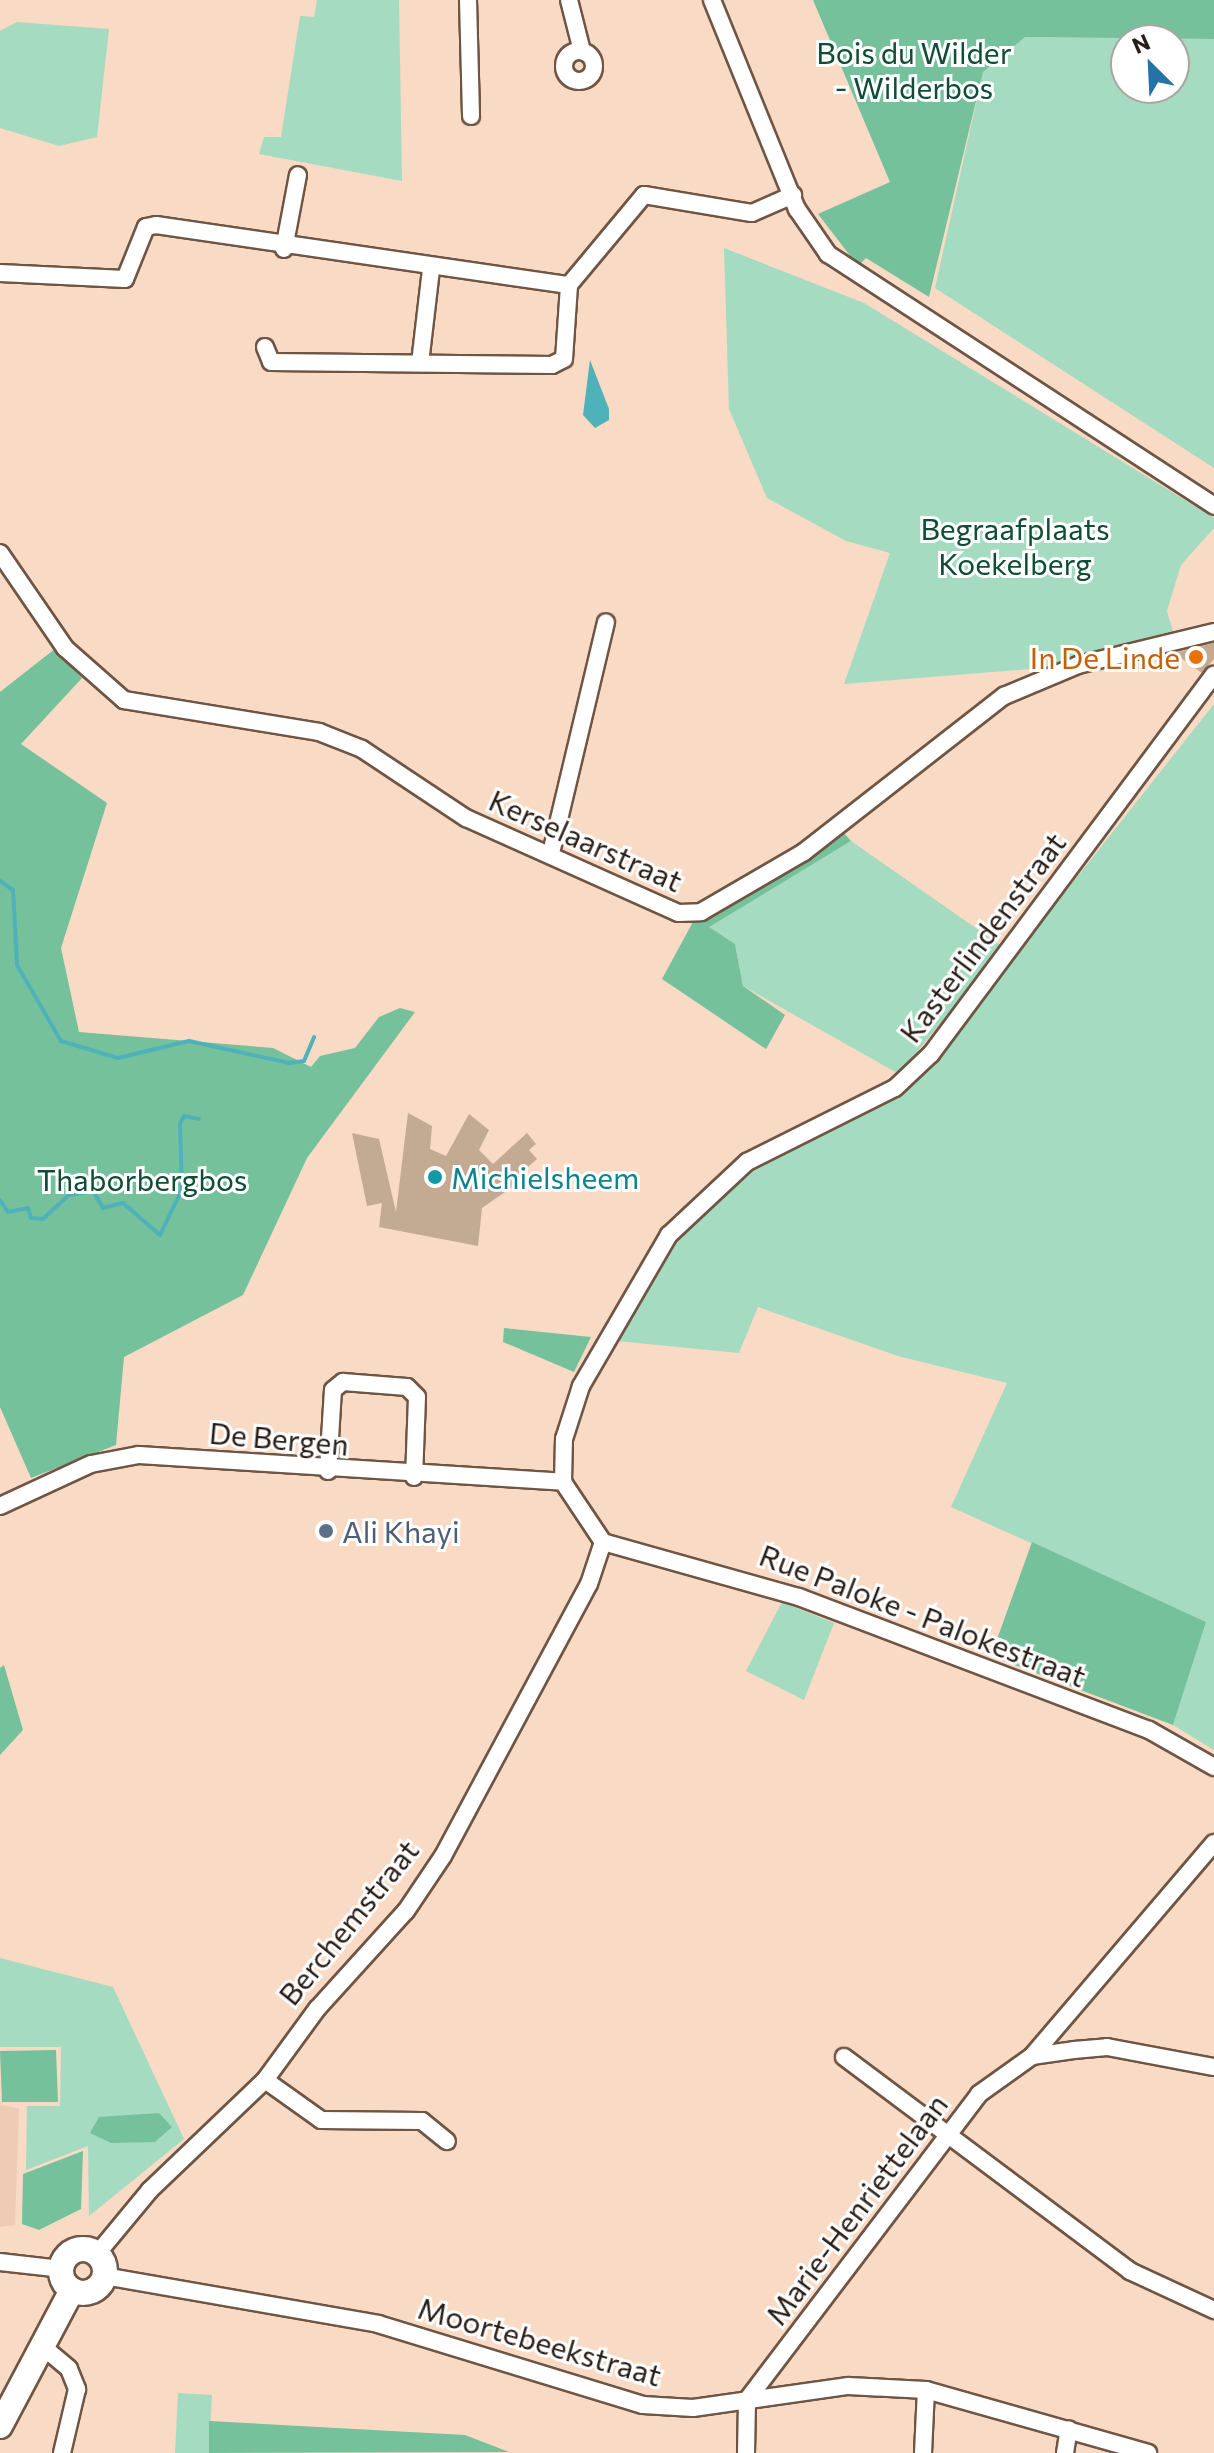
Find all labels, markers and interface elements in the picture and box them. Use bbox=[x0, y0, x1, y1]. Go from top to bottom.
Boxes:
north arrow bbox=[1110, 24, 1190, 104]
text: N bbox=[1128, 28, 1154, 59]
park label: Bois du Wilder - Wilderbos bbox=[816, 34, 1012, 104]
park label: Begraafplaats Koekelberg bbox=[920, 510, 1110, 580]
place label: In De Linde bbox=[1030, 639, 1180, 675]
marker: In De Linde bbox=[1187, 648, 1205, 666]
street label: Kerselaarstraat bbox=[484, 781, 688, 899]
street label: Kasterlindenstraat bbox=[891, 825, 1073, 1049]
place label: Michielsheem bbox=[451, 1159, 639, 1195]
park label: Thaborbergbos bbox=[37, 1161, 247, 1197]
marker: Michielsheem bbox=[426, 1168, 444, 1186]
street label: De Bergen bbox=[208, 1414, 350, 1462]
place label: Ali Khayi bbox=[342, 1513, 460, 1549]
marker: Ali Khayi bbox=[317, 1522, 335, 1540]
street label: Rue Paloke - Palokestraat bbox=[755, 1536, 1091, 1694]
street label: Berchemstraat bbox=[270, 1832, 426, 2012]
street label: Marie-Henriettelaan bbox=[758, 2087, 954, 2331]
street label: Moortebeekstraat bbox=[414, 2289, 666, 2393]

